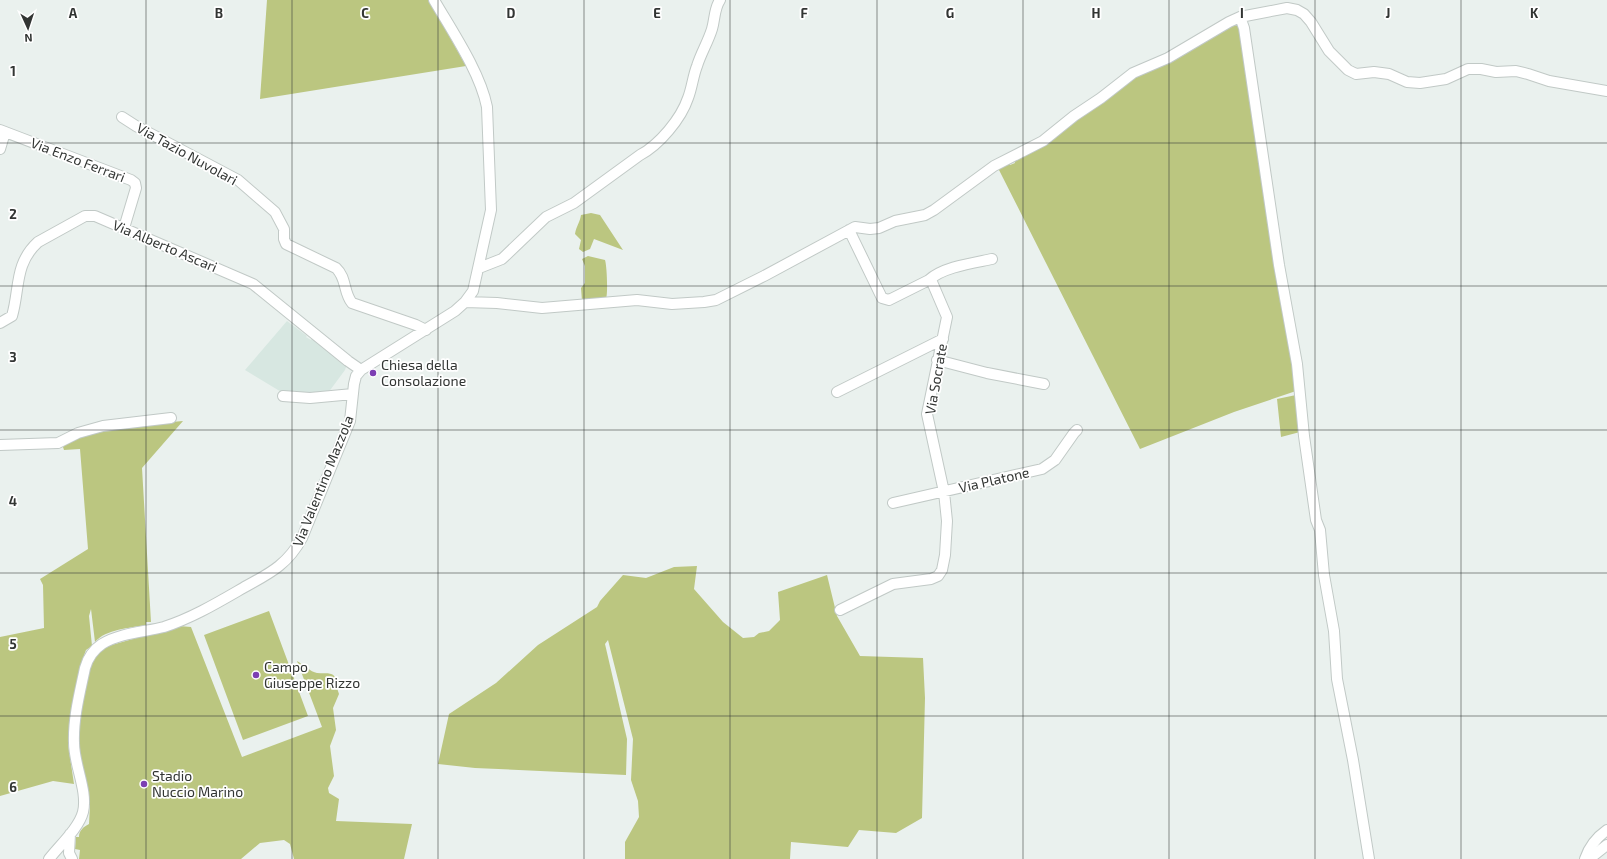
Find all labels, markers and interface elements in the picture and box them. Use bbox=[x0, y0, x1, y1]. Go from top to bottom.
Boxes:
text: A bbox=[69, 5, 78, 21]
text: B bbox=[215, 5, 223, 21]
text: C bbox=[361, 5, 369, 21]
text: D bbox=[507, 5, 516, 21]
text: E bbox=[653, 5, 661, 21]
text: F bbox=[800, 5, 808, 21]
text: G bbox=[946, 5, 954, 21]
text: H bbox=[1092, 5, 1101, 21]
text: I bbox=[1240, 5, 1244, 21]
text: J bbox=[1386, 5, 1390, 21]
text: K bbox=[1530, 5, 1539, 21]
north arrow bbox=[8, 8, 48, 48]
text: N bbox=[24, 32, 33, 45]
text: 1 bbox=[10, 63, 16, 79]
street label: Via Tazio Nuvolari bbox=[134, 119, 241, 188]
street label: Via Enzo Ferrari bbox=[29, 134, 128, 185]
text: 2 bbox=[9, 206, 17, 222]
street label: Via Alberto Ascari bbox=[110, 216, 220, 275]
street label: Via Socrate bbox=[921, 342, 950, 416]
text: 3 bbox=[9, 349, 17, 365]
place label: Chiesa della Consolazione bbox=[381, 356, 466, 389]
marker: Chiesa della Consolazione bbox=[368, 368, 378, 378]
street label: Via Valentino Mazzola bbox=[288, 413, 357, 549]
street label: Via Platone bbox=[957, 463, 1031, 496]
text: 4 bbox=[9, 493, 17, 509]
text: 5 bbox=[9, 636, 17, 652]
place label: Campo Giuseppe Rizzo bbox=[264, 658, 360, 691]
marker: Campo Giuseppe Rizzo bbox=[251, 670, 261, 680]
place label: Stadio Nuccio Marino bbox=[152, 767, 243, 800]
text: 6 bbox=[9, 779, 17, 795]
marker: Stadio Nuccio Marino bbox=[139, 779, 149, 789]

